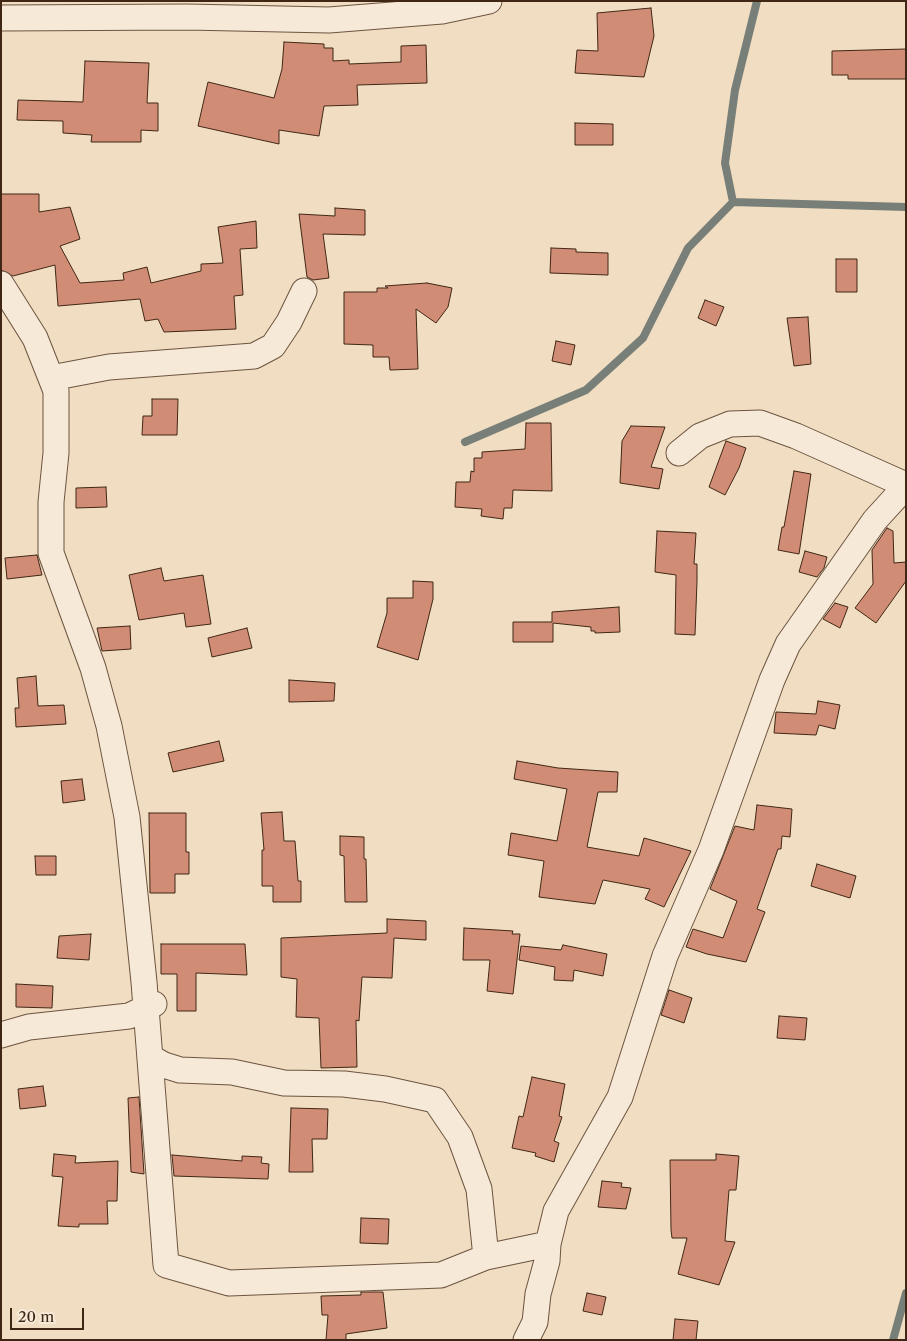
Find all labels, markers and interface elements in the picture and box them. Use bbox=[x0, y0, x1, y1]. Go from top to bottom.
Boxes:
scale bar bbox=[12, 1298, 86, 1330]
text: 20 m bbox=[18, 1307, 54, 1326]

